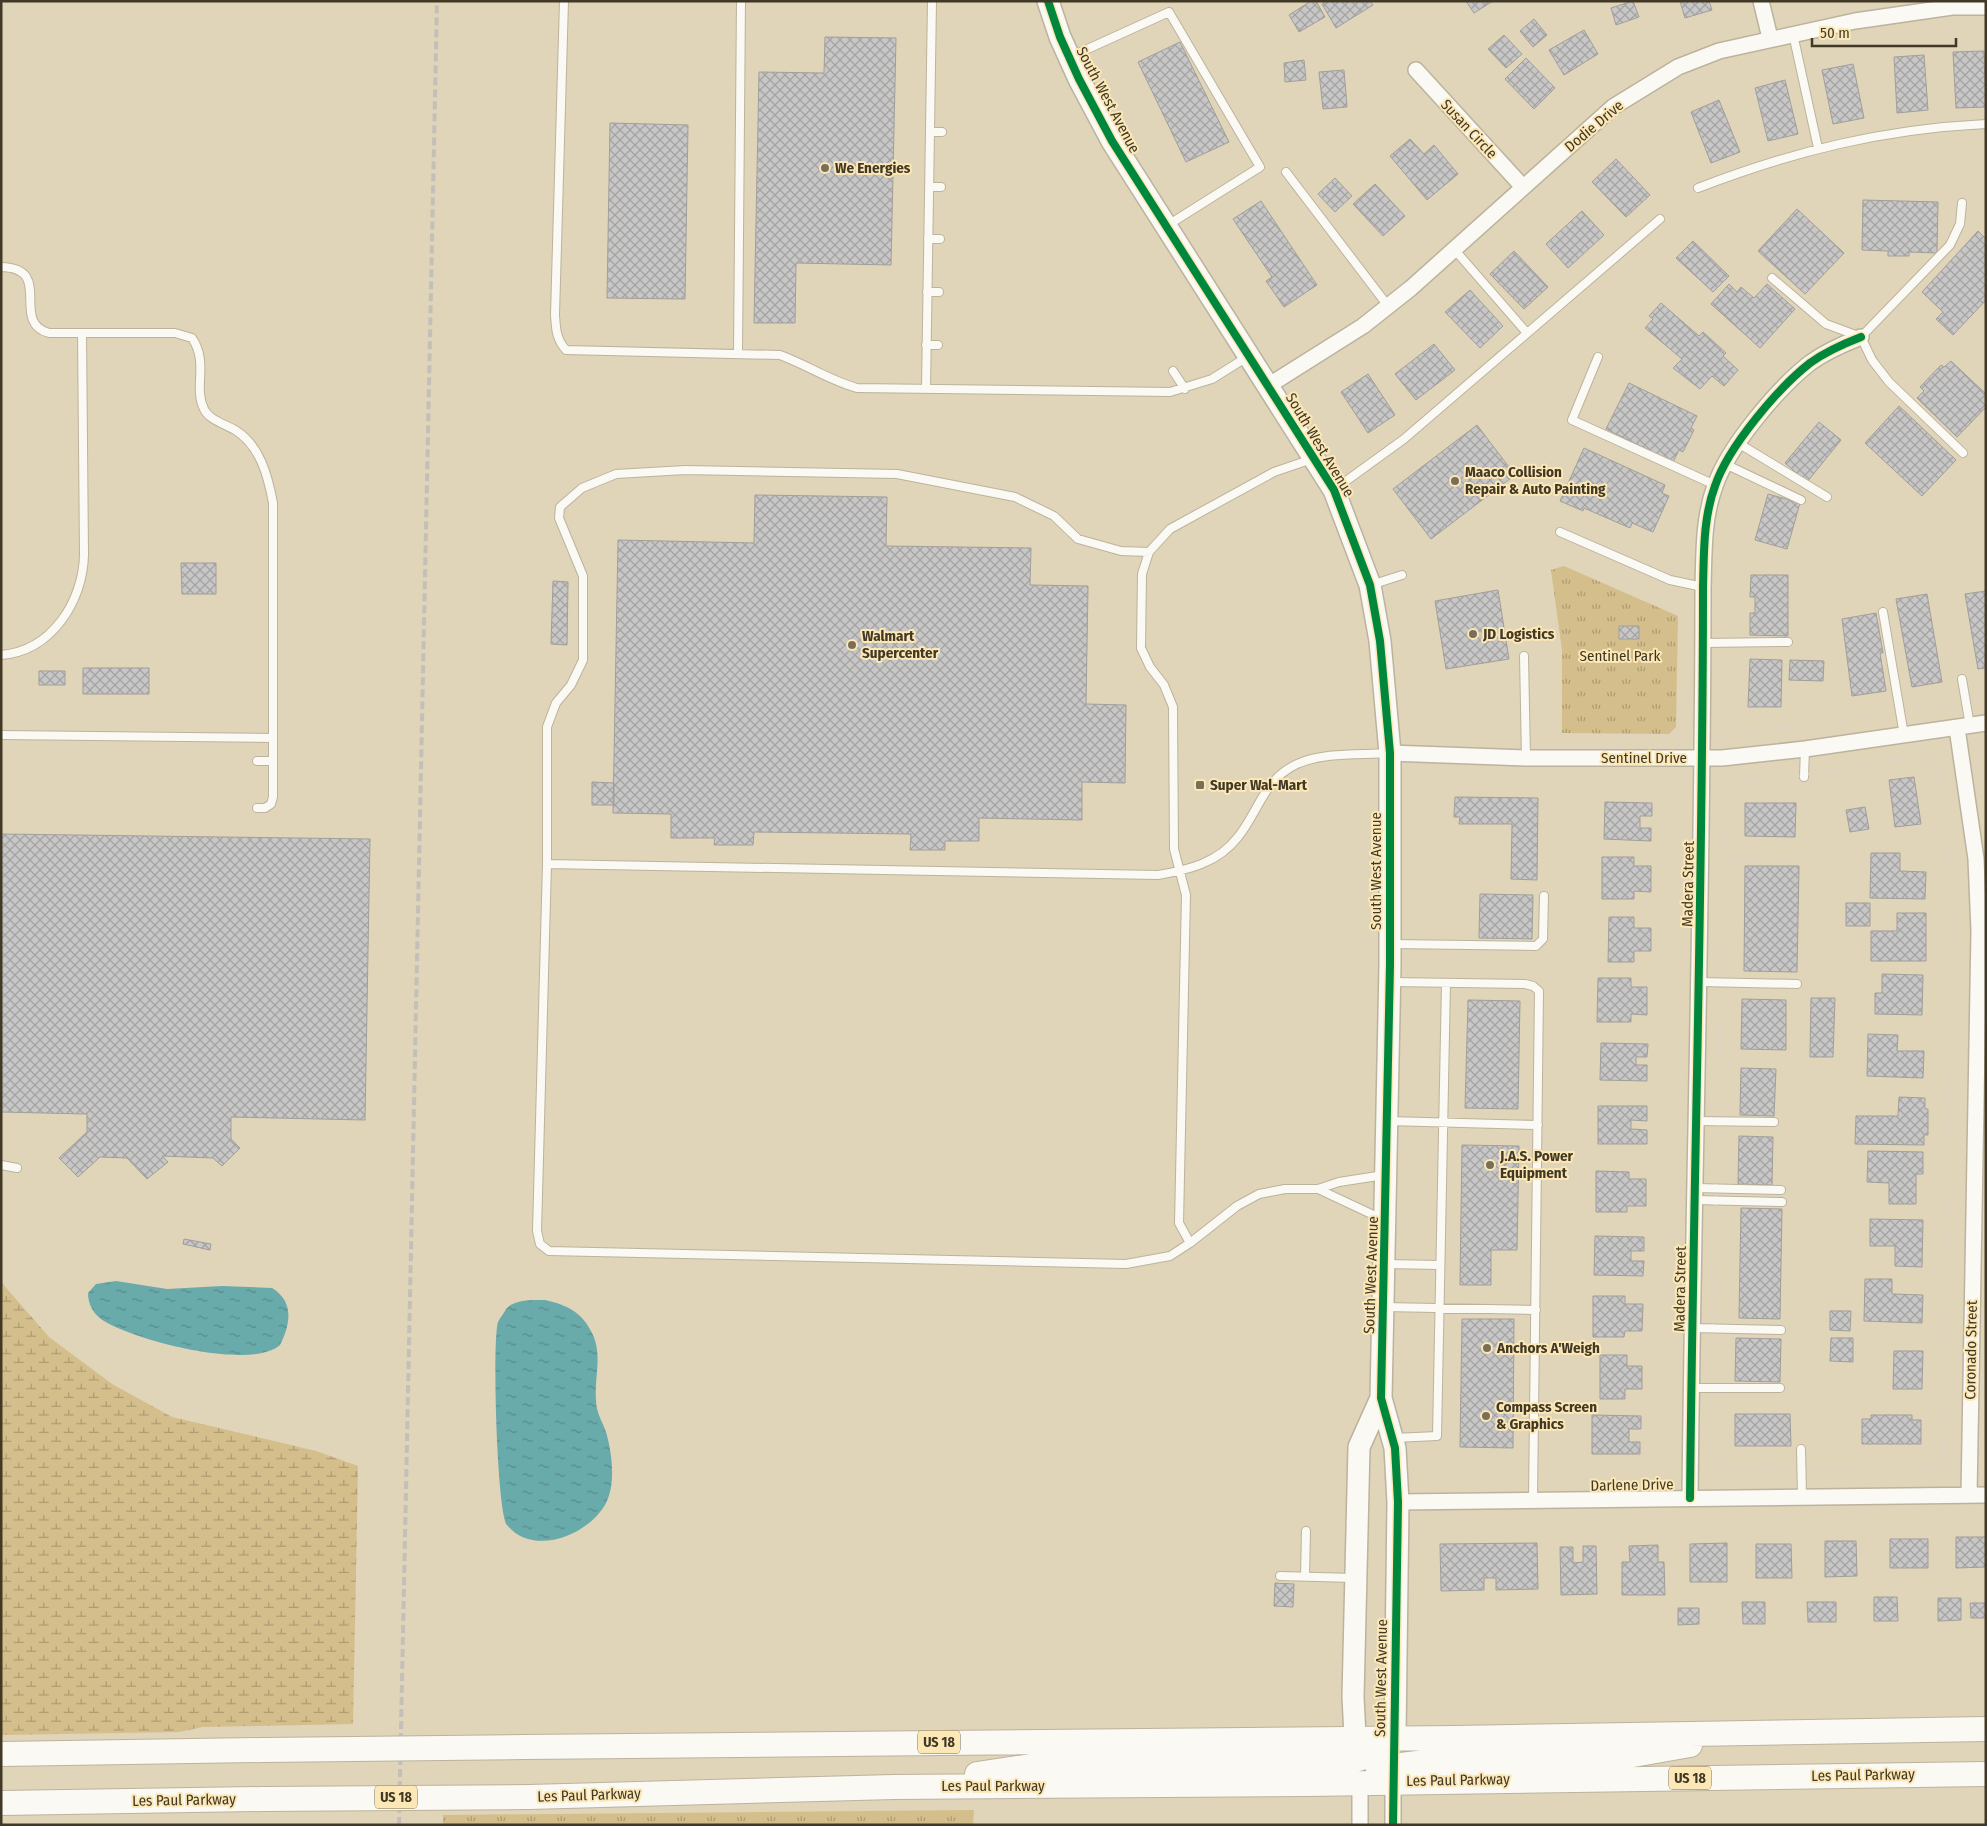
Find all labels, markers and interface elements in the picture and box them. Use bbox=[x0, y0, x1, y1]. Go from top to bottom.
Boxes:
scale bar bbox=[1812, 15, 1956, 47]
text: 50 m bbox=[1820, 24, 1850, 42]
street label: South West Avenue bbox=[1072, 44, 1144, 156]
street label: Susan Circle bbox=[1437, 96, 1501, 162]
street label: Dodie Drive bbox=[1561, 96, 1627, 156]
place label: We Energies bbox=[835, 159, 911, 177]
marker: We Energies bbox=[819, 162, 831, 174]
street label: South West Avenue bbox=[1282, 390, 1358, 500]
place label: Maaco Collision Repair & Auto Painting bbox=[1465, 463, 1606, 498]
marker: Maaco Collision Repair & Auto Painting bbox=[1449, 475, 1461, 487]
place label: JD Logistics bbox=[1482, 625, 1555, 643]
place label: Walmart Supercenter bbox=[862, 627, 939, 662]
marker: JD Logistics bbox=[1467, 628, 1479, 640]
marker: Walmart Supercenter bbox=[846, 639, 858, 651]
park label: Sentinel Park bbox=[1580, 647, 1660, 665]
street label: Sentinel Drive bbox=[1601, 749, 1687, 767]
place label: Super Wal-Mart bbox=[1210, 776, 1308, 794]
marker: Super Wal-Mart bbox=[1194, 779, 1206, 791]
street label: South West Avenue bbox=[1367, 812, 1385, 930]
street label: Madera Street bbox=[1678, 841, 1698, 927]
place label: J.A.S. Power Equipment bbox=[1499, 1147, 1574, 1182]
marker: J.A.S. Power Equipment bbox=[1484, 1159, 1496, 1171]
street label: South West Avenue bbox=[1360, 1216, 1382, 1334]
street label: Madera Street bbox=[1670, 1246, 1690, 1332]
street label: Coronado Street bbox=[1961, 1300, 1981, 1400]
place label: Anchors A'Weigh bbox=[1496, 1339, 1600, 1357]
marker: Anchors A'Weigh bbox=[1481, 1342, 1493, 1354]
place label: Compass Screen & Graphics bbox=[1496, 1398, 1597, 1433]
marker: Compass Screen & Graphics bbox=[1480, 1410, 1492, 1422]
street label: Darlene Drive bbox=[1590, 1475, 1674, 1495]
street label: South West Avenue bbox=[1371, 1619, 1391, 1737]
road number: US 18 bbox=[918, 1730, 960, 1754]
street label: Les Paul Parkway bbox=[1811, 1765, 1915, 1785]
road number: US 18 bbox=[1669, 1766, 1711, 1790]
street label: Les Paul Parkway bbox=[1406, 1770, 1510, 1790]
street label: Les Paul Parkway bbox=[941, 1777, 1045, 1795]
street label: Les Paul Parkway bbox=[537, 1784, 641, 1806]
road number: US 18 bbox=[375, 1785, 417, 1808]
street label: Les Paul Parkway bbox=[132, 1790, 236, 1810]

